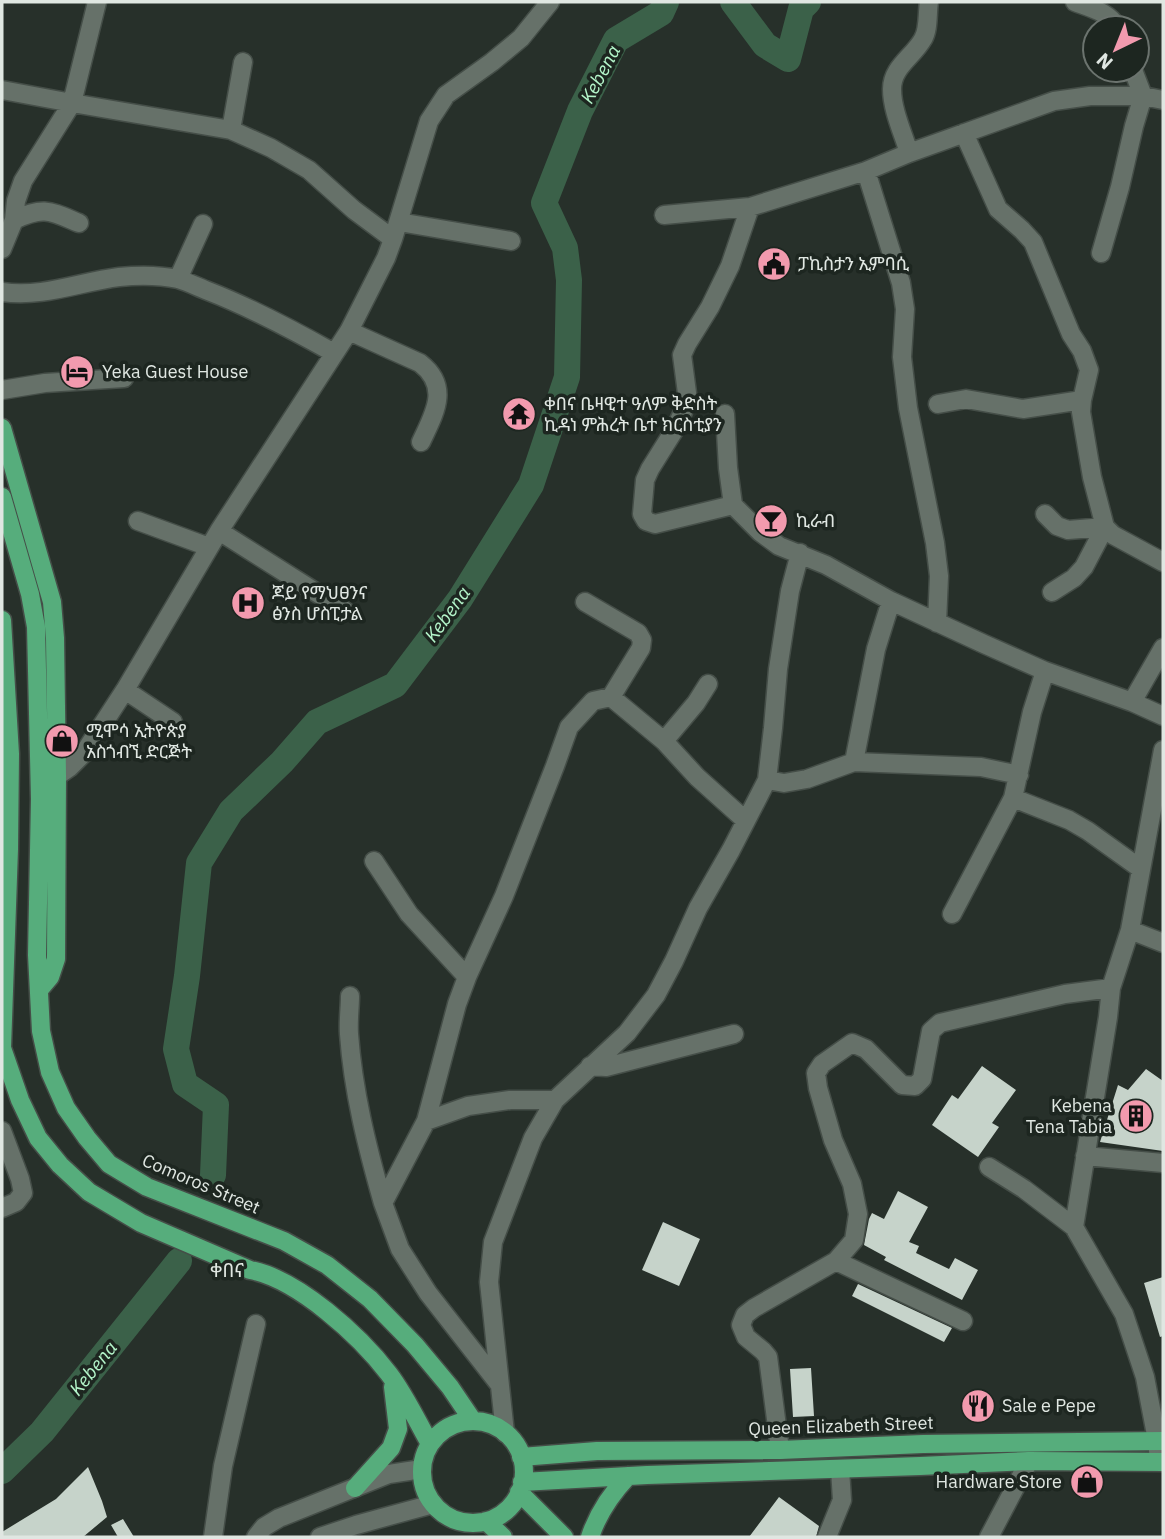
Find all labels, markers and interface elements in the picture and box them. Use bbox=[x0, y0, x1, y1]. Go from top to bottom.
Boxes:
north arrow bbox=[1081, 14, 1151, 84]
water label: Kebena bbox=[575, 41, 625, 107]
text: N bbox=[1091, 48, 1118, 75]
public building icon: ፓኪስታን ኢምባሲ bbox=[755, 245, 793, 283]
place label: ፓኪስታን ኢምባሲ bbox=[798, 252, 910, 275]
hotel icon: Yeka Guest House bbox=[58, 353, 96, 391]
place label: Yeka Guest House bbox=[102, 360, 249, 383]
place label: ቀበና ቤዛዊተ ዓለም ቅድስት ኪዳነ ምሕረት ቤተ ክርስቲያን bbox=[544, 392, 722, 436]
temple icon: ቀበና ቤዛዊተ ዓለም ቅድስት ኪዳነ ምሕረት ቤተ ክርስቲያን bbox=[500, 395, 538, 433]
bar icon: ኪራብ bbox=[752, 502, 790, 540]
place label: ኪራብ bbox=[796, 509, 835, 532]
place label: ጆይ የማህፀንና ፅንስ ሆስፒታል bbox=[272, 581, 368, 625]
water label: Kebena bbox=[419, 581, 475, 647]
hospital icon: ጆይ የማህፀንና ፅንስ ሆስፒታል bbox=[229, 584, 267, 622]
place label: ሚሞሳ ኢትዮጵያ አስጎብኚ ድርጅት bbox=[86, 719, 192, 763]
shop icon: ሚሞሳ ኢትዮጵያ አስጎብኚ ድርጅት bbox=[43, 722, 81, 760]
place label: Kebena Tena Tabia bbox=[1026, 1094, 1112, 1138]
building icon: Kebena Tena Tabia bbox=[1117, 1097, 1155, 1135]
street label: Comoros Street bbox=[139, 1148, 264, 1219]
district label: ቀበና bbox=[210, 1258, 244, 1282]
water label: Kebena bbox=[64, 1336, 122, 1400]
restaurant icon: Sale e Pepe bbox=[959, 1387, 997, 1425]
place label: Sale e Pepe bbox=[1002, 1394, 1096, 1417]
street label: Queen Elizabeth Street bbox=[748, 1411, 934, 1440]
shop icon: Hardware Store bbox=[1068, 1463, 1106, 1501]
place label: Hardware Store bbox=[936, 1470, 1062, 1493]

